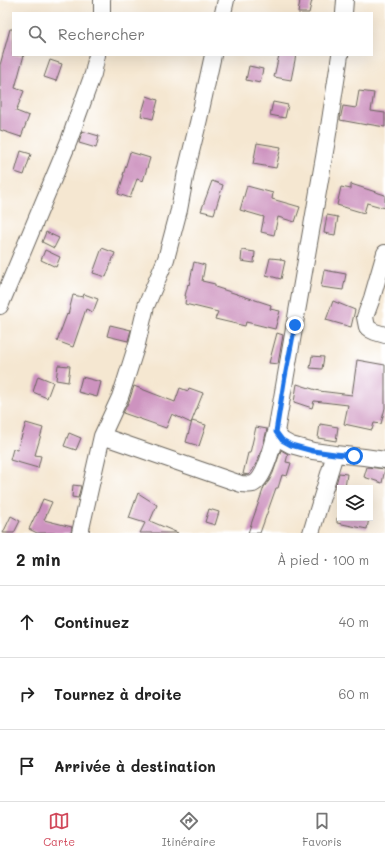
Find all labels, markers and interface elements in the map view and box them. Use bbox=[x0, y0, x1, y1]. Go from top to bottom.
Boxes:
search box bbox=[12, 12, 373, 56]
icon: search bbox=[26, 23, 48, 45]
text: Rechercher bbox=[58, 24, 145, 44]
route end bbox=[286, 316, 304, 334]
route start bbox=[345, 447, 363, 465]
map controls bbox=[337, 485, 373, 521]
button: layers bbox=[337, 485, 373, 521]
text: 2 min bbox=[16, 548, 61, 570]
text: À pied · 100 m bbox=[277, 551, 369, 568]
icon: ahead bbox=[16, 611, 38, 633]
text: Continuez bbox=[54, 612, 129, 632]
text: 40 m bbox=[339, 613, 369, 630]
icon: right bbox=[16, 683, 38, 705]
text: Tournez à droite bbox=[54, 684, 182, 704]
text: 60 m bbox=[339, 685, 369, 702]
icon: arrive bbox=[16, 755, 38, 777]
text: Arrivée à destination bbox=[54, 756, 216, 776]
tab: Carte bbox=[43, 810, 75, 849]
tab: Itinéraire bbox=[162, 810, 216, 849]
tab: Favoris bbox=[302, 810, 342, 849]

